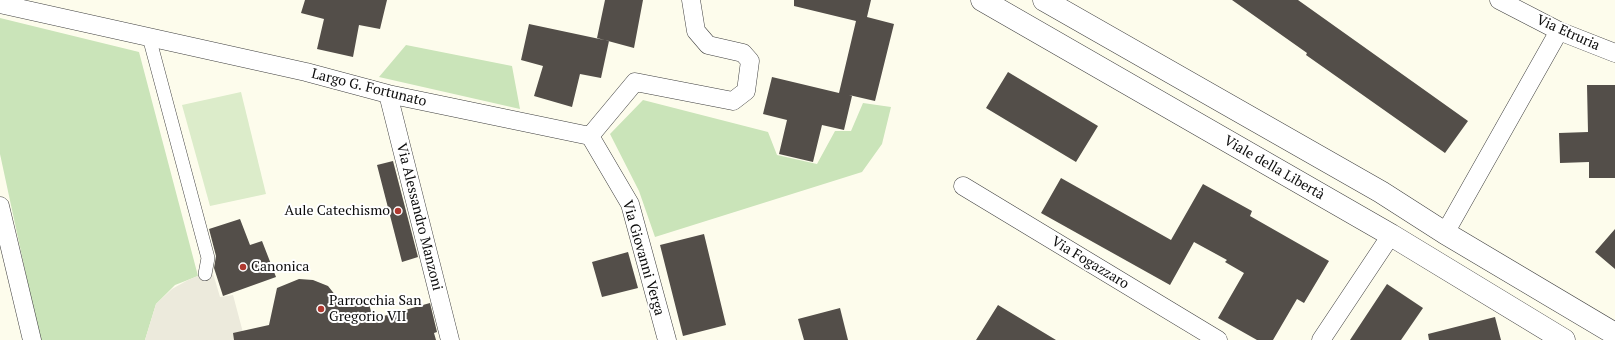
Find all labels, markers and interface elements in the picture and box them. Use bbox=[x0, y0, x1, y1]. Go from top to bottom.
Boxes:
street label: Via Etruria bbox=[1534, 12, 1602, 54]
street label: Largo G. Fortunato bbox=[310, 66, 428, 110]
street label: Viale della Libertà bbox=[1221, 132, 1327, 204]
street label: Via Alessandro Manzoni bbox=[393, 142, 445, 292]
street label: Via Giovanni Verga bbox=[619, 198, 667, 318]
place label: Aule Catechismo bbox=[285, 203, 390, 219]
marker: Aule Catechismo bbox=[393, 206, 403, 216]
street label: Via Fogazzaro bbox=[1048, 233, 1132, 293]
place label: Canonica bbox=[251, 259, 309, 275]
marker: Canonica bbox=[238, 262, 248, 272]
place label: Parrocchia San Gregorio VII bbox=[329, 293, 421, 326]
marker: Parrocchia San Gregorio VII bbox=[316, 304, 326, 314]

